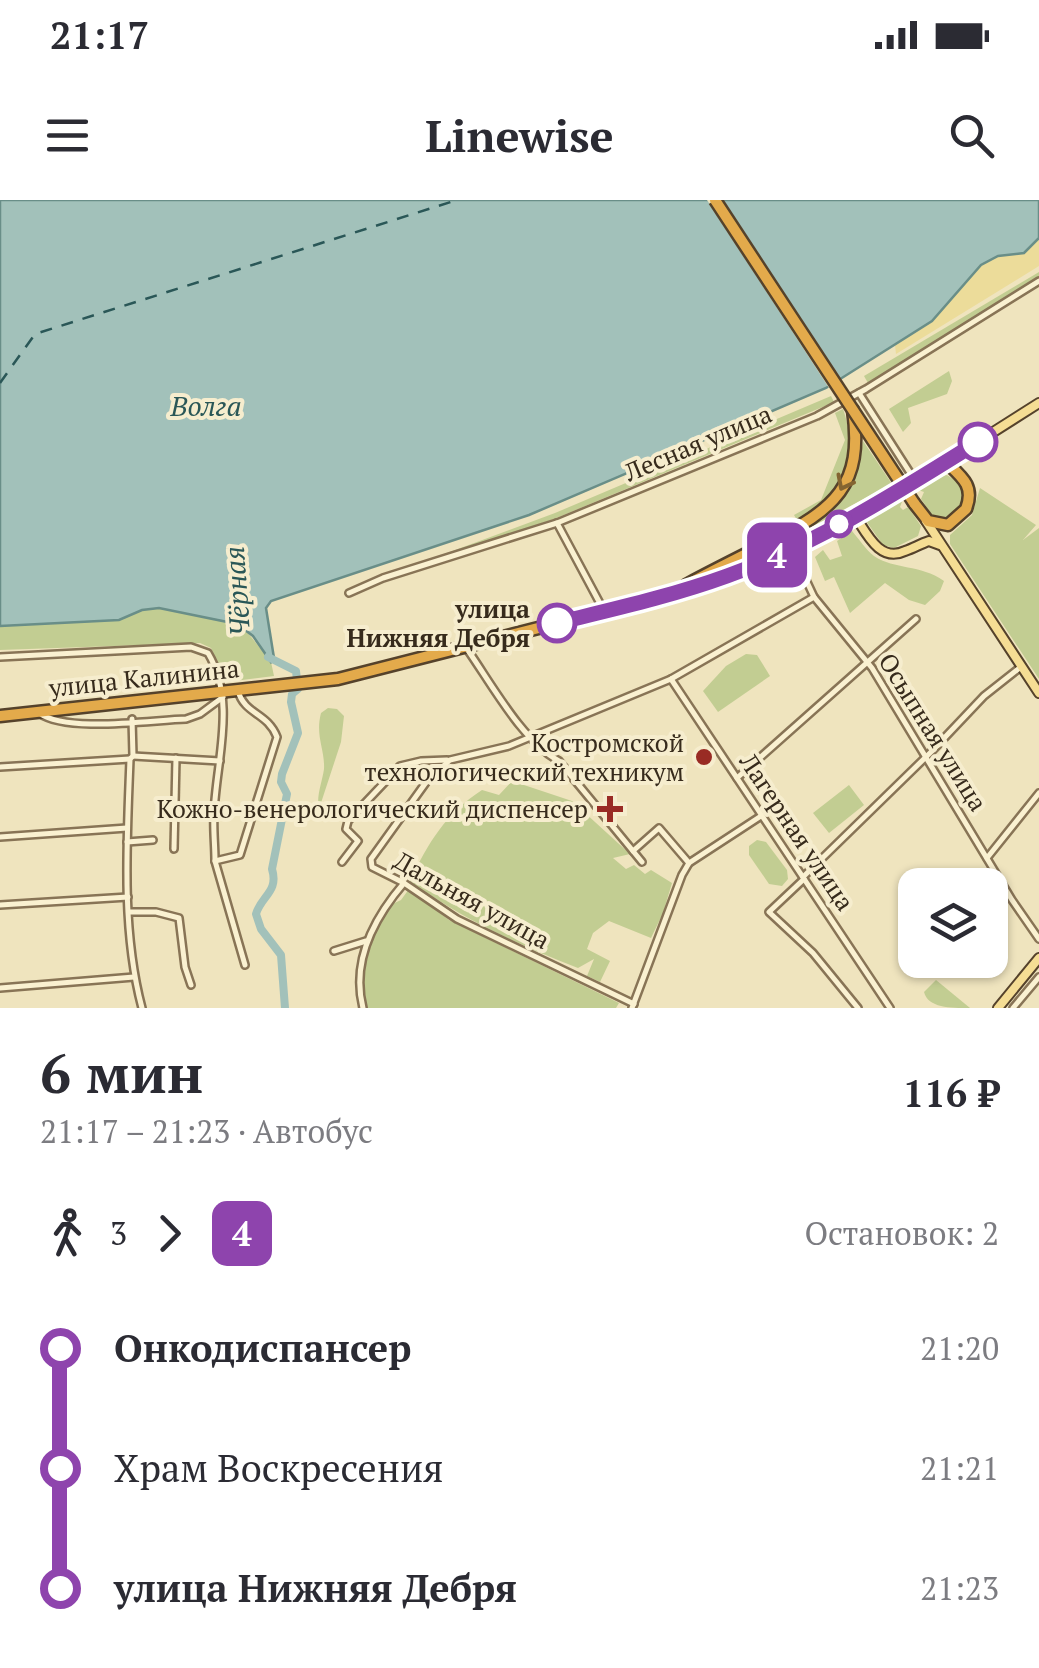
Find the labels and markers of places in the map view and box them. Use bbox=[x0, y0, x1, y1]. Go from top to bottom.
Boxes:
unlabelled marker bbox=[959, 423, 997, 461]
unlabelled marker bbox=[826, 511, 852, 537]
place label: улица Нижняя Дебря bbox=[347, 592, 530, 654]
marker: улица Нижняя Дебря bbox=[538, 604, 576, 642]
place label: Костромской технологический техникум bbox=[364, 726, 684, 788]
marker: Костромской технологический техникум bbox=[693, 746, 715, 768]
place label: Кожно-венерологический диспенсер bbox=[157, 792, 588, 825]
marker: Кожно-венерологический диспенсер bbox=[597, 796, 623, 822]

